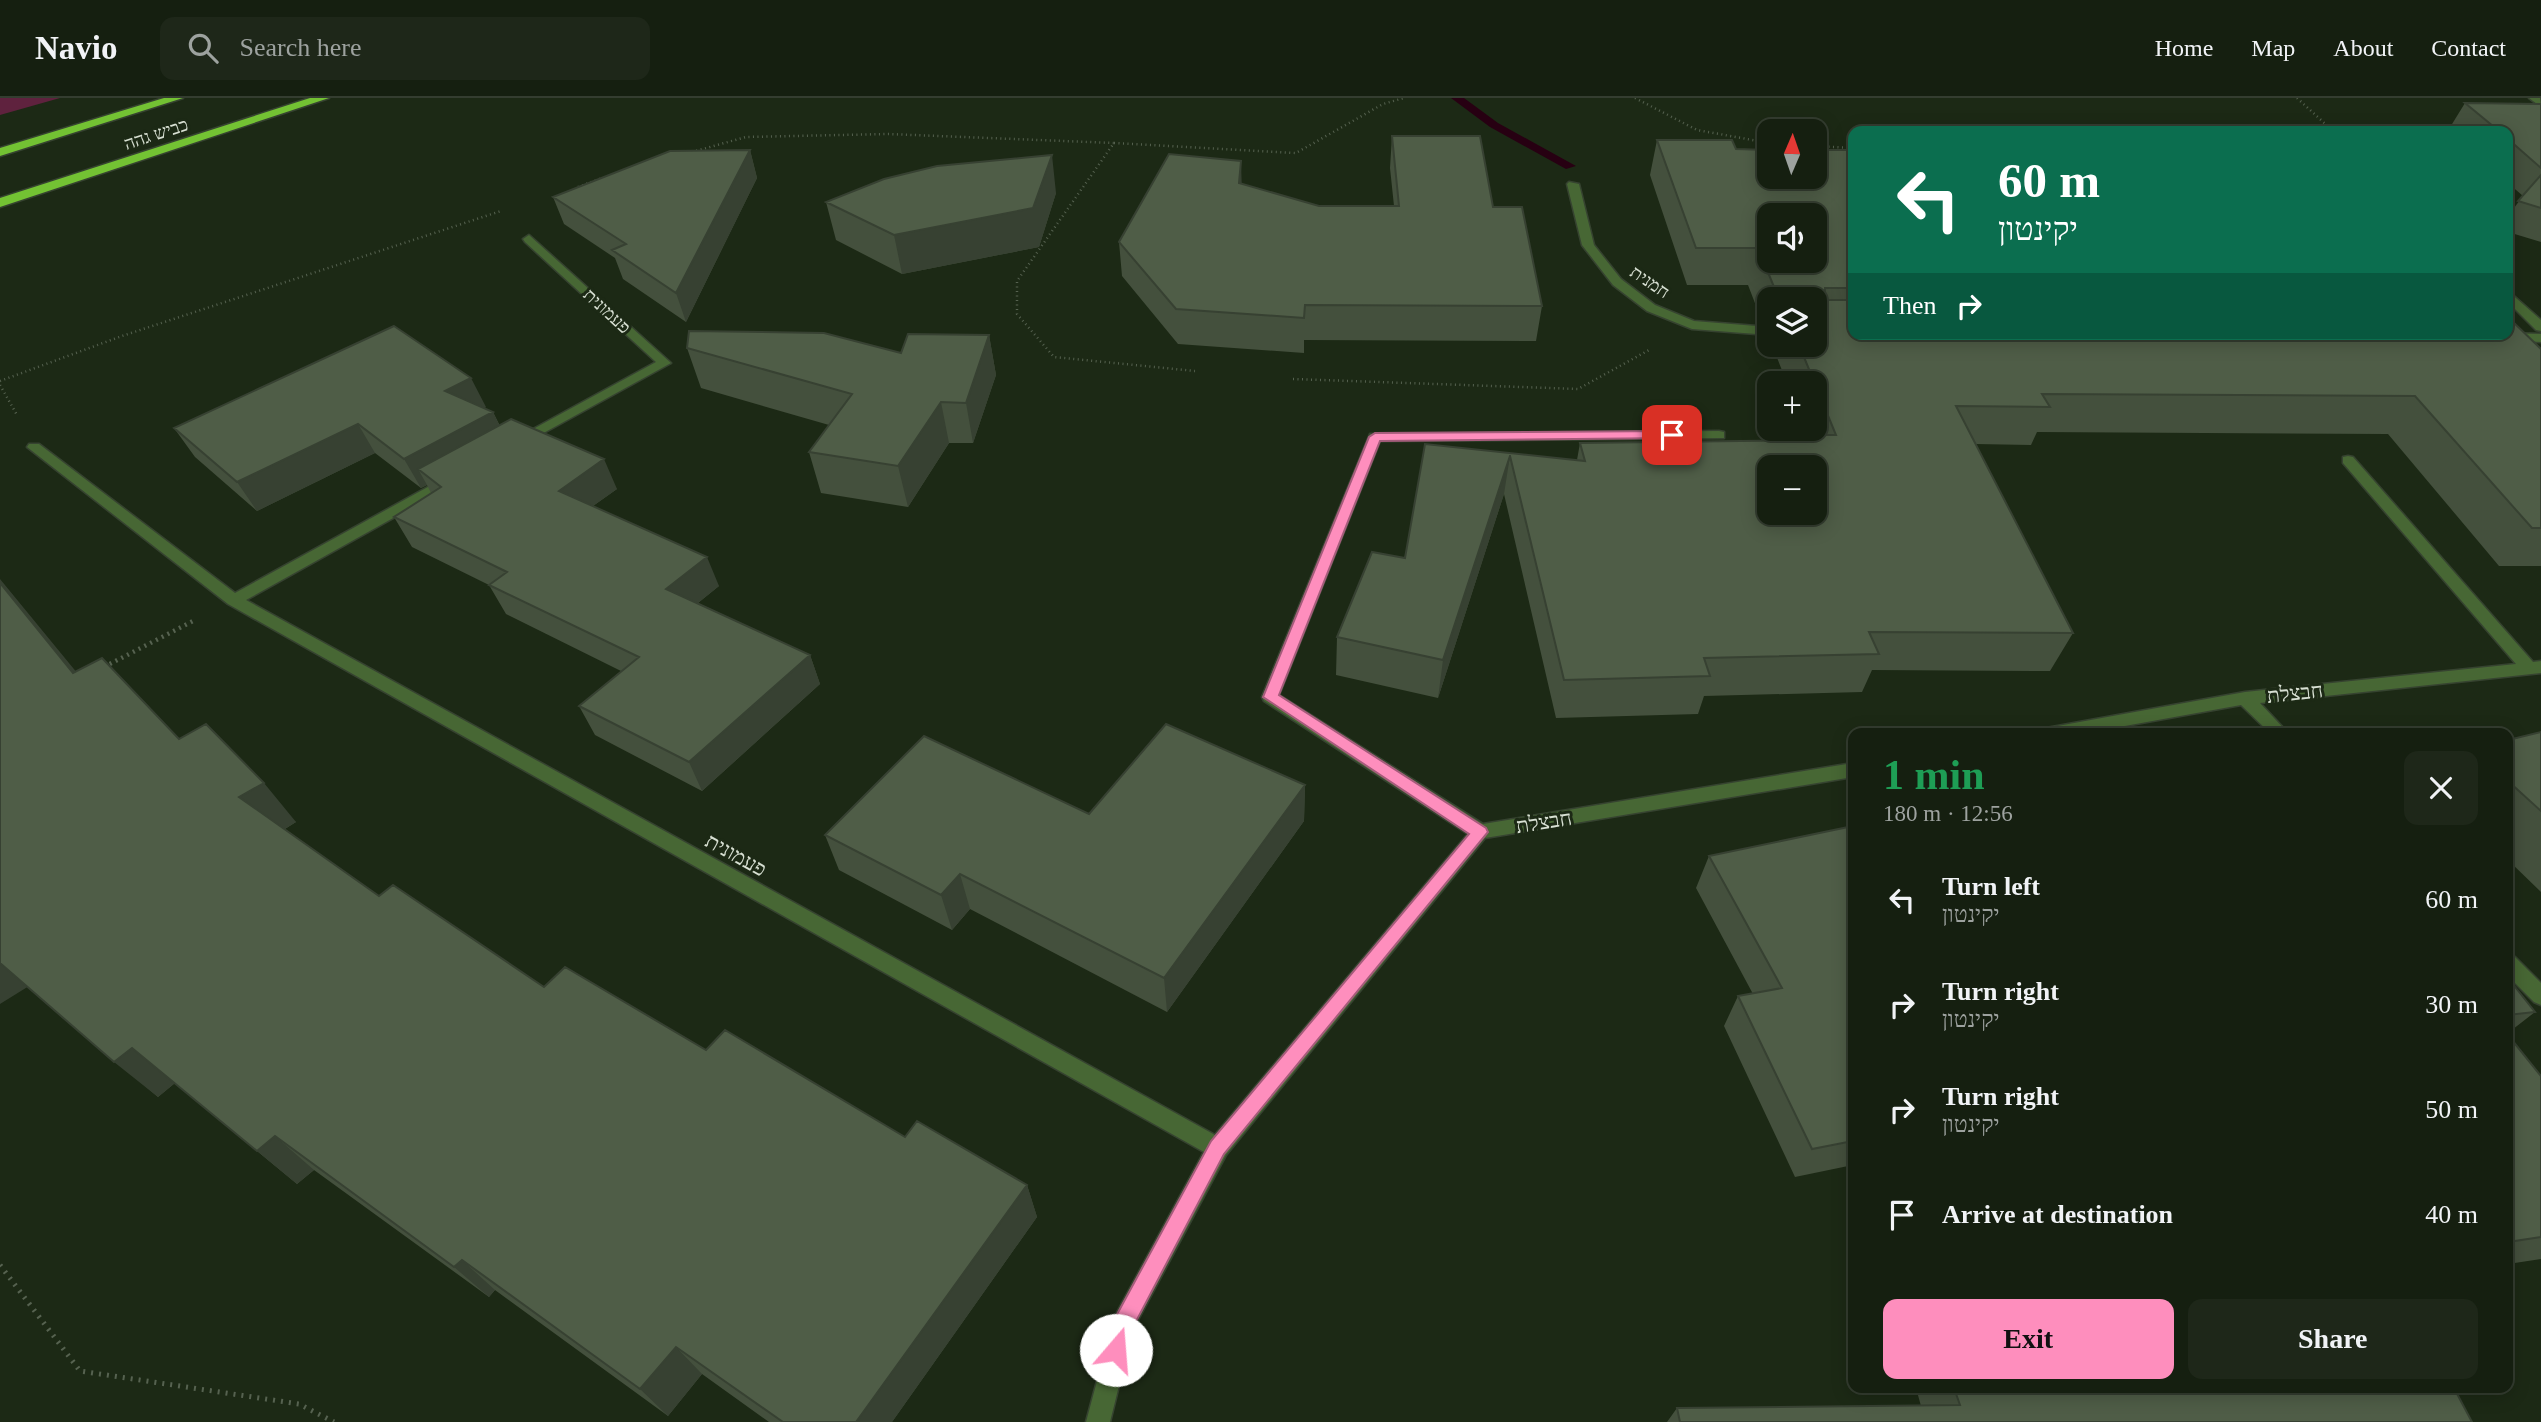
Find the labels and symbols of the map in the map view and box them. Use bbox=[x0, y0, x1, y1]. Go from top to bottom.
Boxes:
street label: כביש גהה bbox=[121, 114, 191, 154]
north arrow bbox=[1757, 119, 1827, 189]
street label: חמנית bbox=[1627, 262, 1673, 302]
street label: פעמונית bbox=[580, 284, 634, 338]
pin bbox=[1642, 405, 1702, 465]
street label: חבצלת bbox=[2266, 678, 2324, 708]
street label: חבצלת bbox=[1514, 806, 1574, 838]
street label: פעמונית bbox=[701, 829, 771, 881]
position arrow bbox=[1079, 1313, 1153, 1387]

